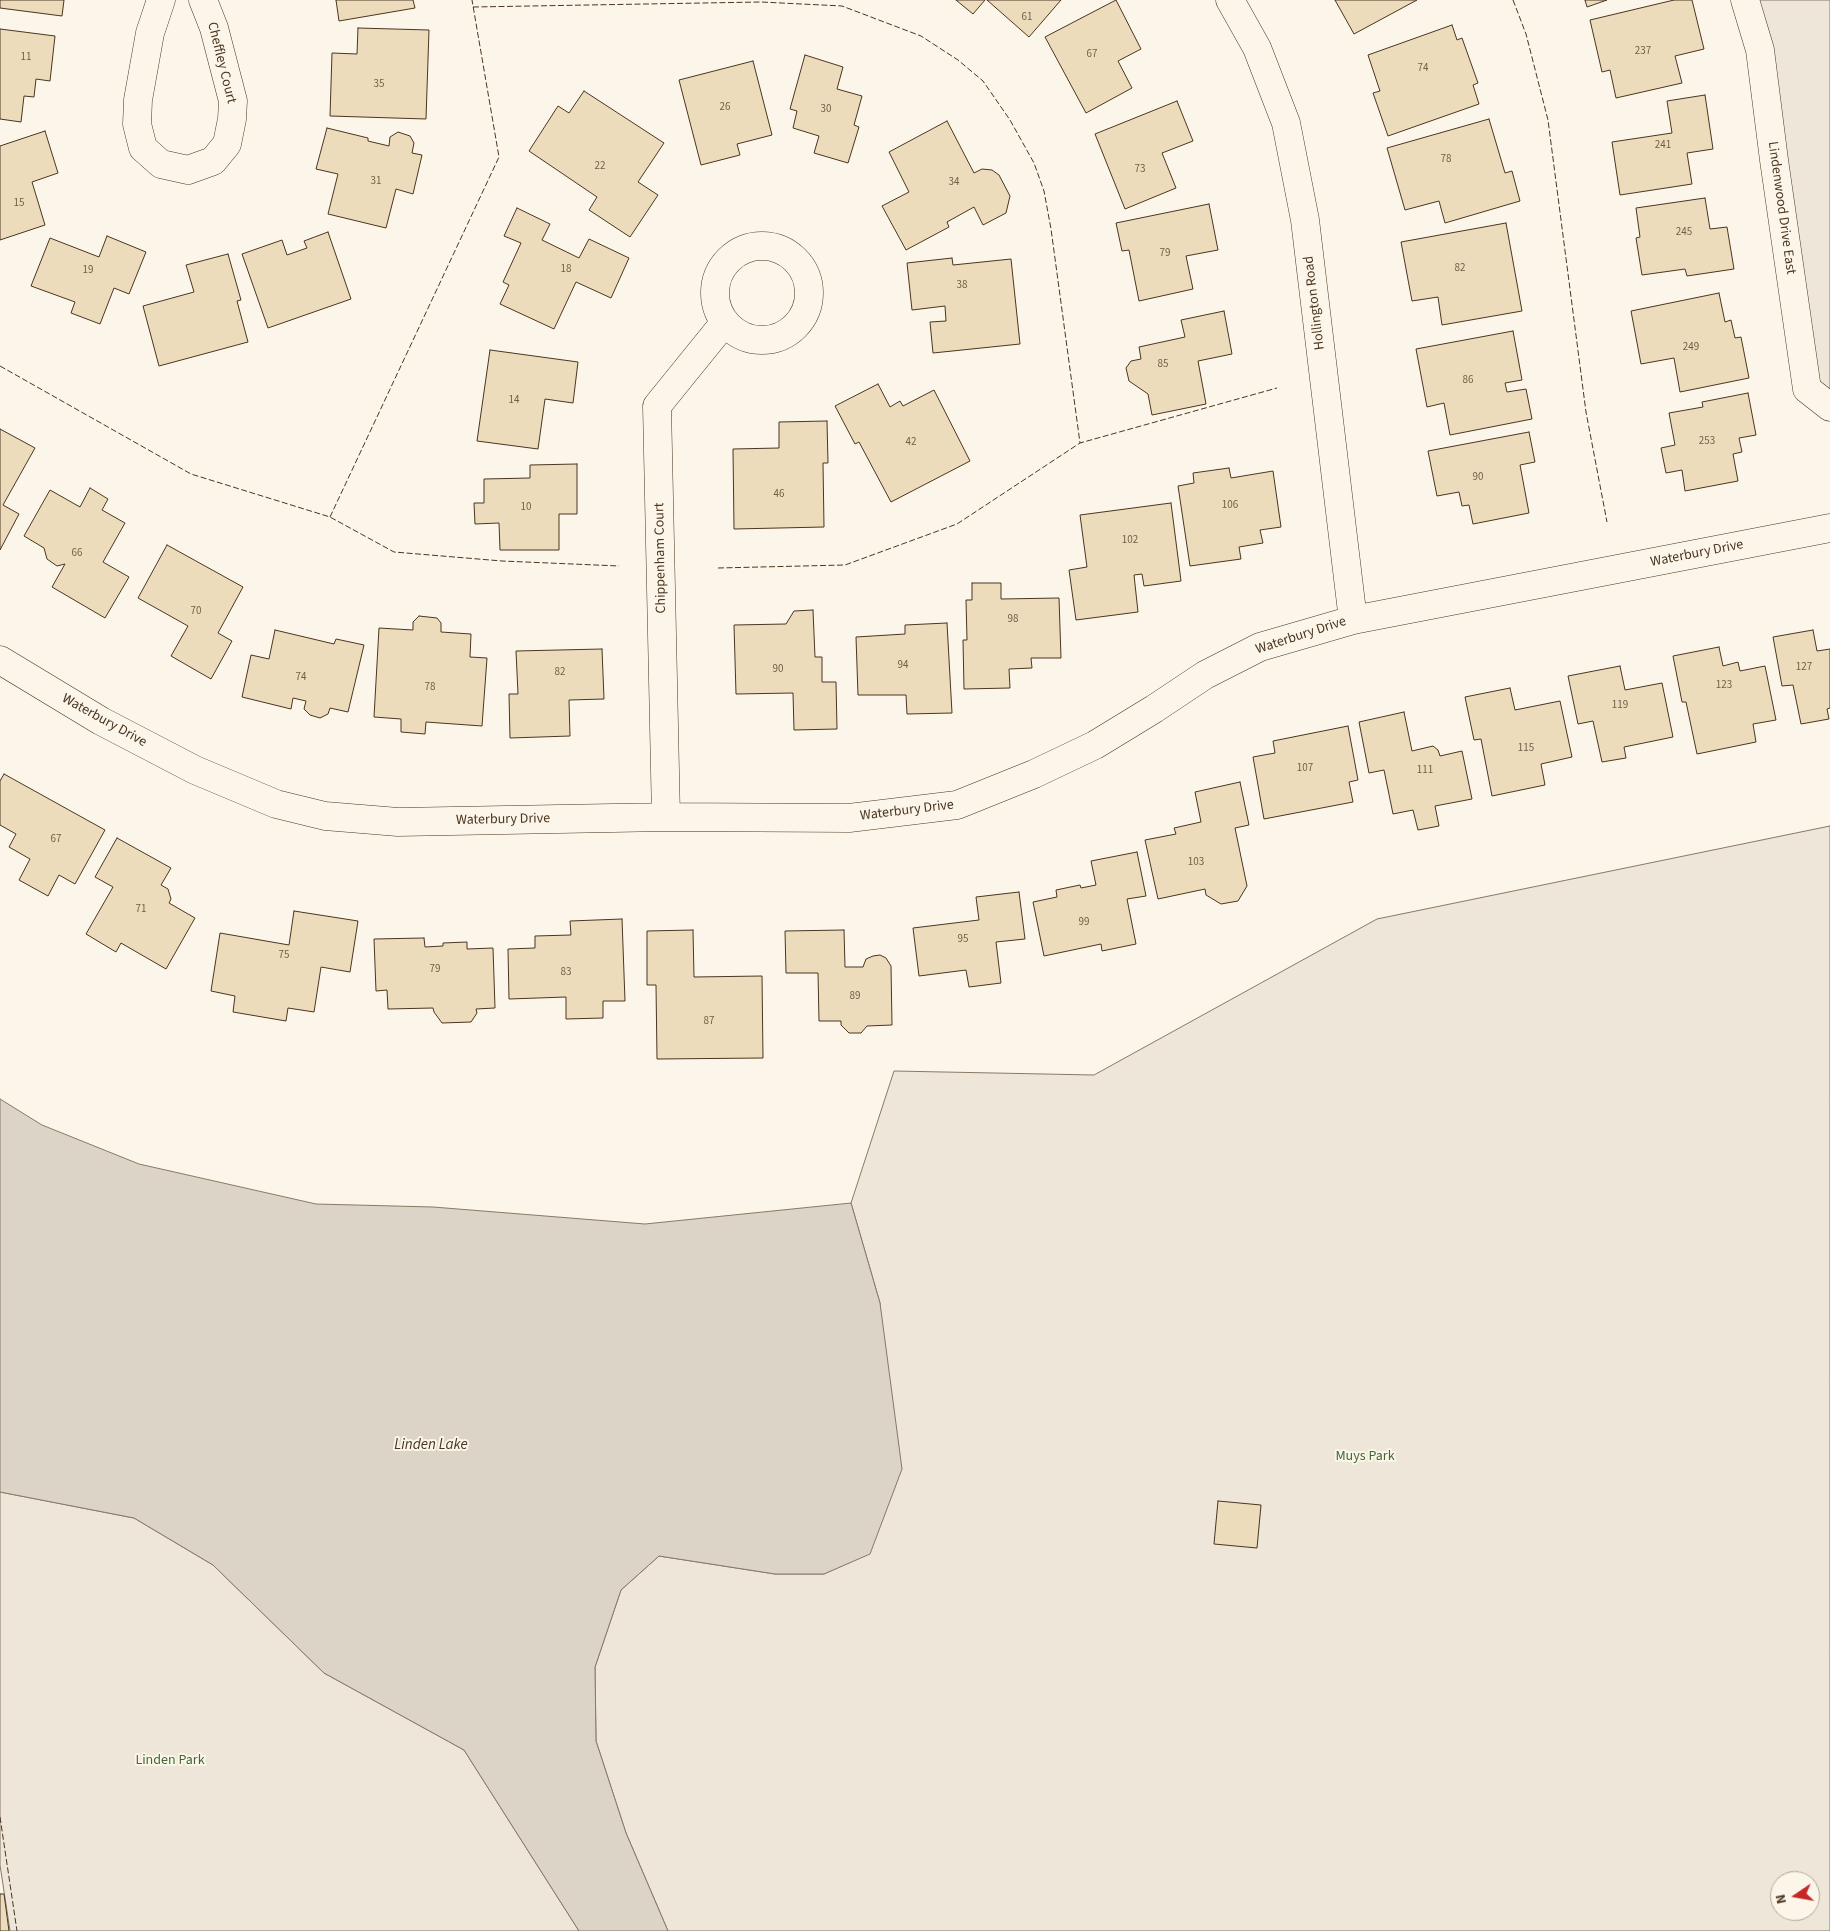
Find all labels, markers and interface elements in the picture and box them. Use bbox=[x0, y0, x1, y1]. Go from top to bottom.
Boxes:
house number: 61 bbox=[1022, 11, 1032, 25]
street label: Cheffley Court bbox=[203, 21, 239, 105]
house number: 237 bbox=[1635, 45, 1651, 59]
house number: 67 bbox=[1087, 48, 1097, 62]
house number: 11 bbox=[21, 51, 31, 65]
house number: 74 bbox=[1418, 62, 1428, 76]
house number: 35 bbox=[374, 78, 384, 92]
house number: 26 bbox=[720, 101, 730, 115]
house number: 30 bbox=[821, 103, 831, 117]
house number: 241 bbox=[1655, 139, 1671, 153]
street label: Lindenwood Drive East bbox=[1763, 141, 1799, 275]
house number: 78 bbox=[1441, 153, 1451, 167]
house number: 22 bbox=[595, 160, 605, 174]
house number: 73 bbox=[1135, 163, 1145, 177]
house number: 31 bbox=[371, 175, 381, 189]
house number: 34 bbox=[949, 176, 959, 190]
house number: 15 bbox=[14, 197, 24, 211]
house number: 245 bbox=[1676, 226, 1692, 240]
house number: 79 bbox=[1160, 247, 1170, 261]
street label: Hollington Road bbox=[1301, 255, 1329, 351]
house number: 82 bbox=[1455, 262, 1465, 276]
house number: 18 bbox=[561, 263, 571, 277]
house number: 19 bbox=[83, 264, 93, 278]
house number: 38 bbox=[957, 279, 967, 293]
house number: 249 bbox=[1683, 341, 1699, 355]
house number: 85 bbox=[1158, 358, 1168, 372]
house number: 86 bbox=[1463, 374, 1473, 388]
house number: 14 bbox=[509, 394, 519, 408]
house number: 253 bbox=[1699, 435, 1715, 449]
house number: 42 bbox=[906, 436, 916, 450]
house number: 90 bbox=[1473, 471, 1483, 485]
house number: 46 bbox=[774, 488, 784, 502]
house number: 106 bbox=[1222, 499, 1238, 513]
house number: 10 bbox=[521, 501, 531, 515]
street label: Chippenham Court bbox=[652, 502, 670, 614]
house number: 102 bbox=[1122, 534, 1138, 548]
street label: Waterbury Drive bbox=[1649, 537, 1745, 571]
house number: 66 bbox=[72, 547, 82, 561]
house number: 70 bbox=[191, 605, 201, 619]
house number: 98 bbox=[1008, 613, 1018, 627]
street label: Waterbury Drive bbox=[1254, 613, 1348, 659]
house number: 94 bbox=[898, 659, 908, 673]
house number: 127 bbox=[1796, 661, 1812, 675]
house number: 90 bbox=[773, 663, 783, 677]
house number: 82 bbox=[555, 666, 565, 680]
house number: 74 bbox=[296, 671, 306, 685]
house number: 123 bbox=[1716, 679, 1732, 693]
house number: 78 bbox=[425, 681, 435, 695]
street label: Waterbury Drive bbox=[59, 691, 149, 751]
house number: 119 bbox=[1612, 699, 1628, 713]
house number: 115 bbox=[1518, 742, 1534, 756]
house number: 107 bbox=[1297, 762, 1313, 776]
house number: 111 bbox=[1417, 764, 1433, 778]
street label: Waterbury Drive bbox=[859, 797, 955, 825]
street label: Waterbury Drive bbox=[456, 811, 550, 829]
house number: 67 bbox=[51, 833, 61, 847]
house number: 103 bbox=[1188, 856, 1204, 870]
house number: 71 bbox=[136, 903, 146, 917]
house number: 99 bbox=[1079, 916, 1089, 930]
house number: 95 bbox=[958, 933, 968, 947]
house number: 75 bbox=[279, 949, 289, 963]
house number: 79 bbox=[430, 963, 440, 977]
house number: 83 bbox=[561, 966, 571, 980]
house number: 89 bbox=[850, 990, 860, 1004]
house number: 87 bbox=[704, 1015, 714, 1029]
water label: Linden Lake bbox=[394, 1437, 468, 1455]
park label: Muys Park bbox=[1335, 1449, 1395, 1465]
park label: Linden Park bbox=[135, 1753, 205, 1769]
north arrow bbox=[1770, 1871, 1820, 1921]
text: N bbox=[1771, 1892, 1792, 1906]

